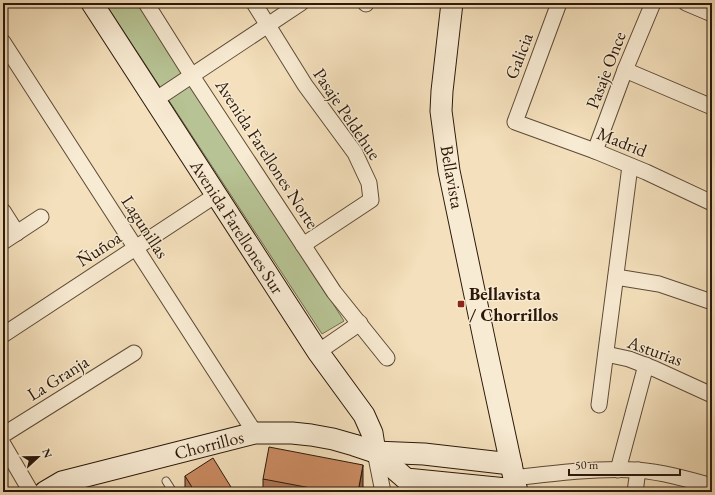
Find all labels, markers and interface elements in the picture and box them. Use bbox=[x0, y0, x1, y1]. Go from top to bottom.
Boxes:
street label: Pasaje Once bbox=[580, 28, 631, 112]
street label: Galicia bbox=[499, 29, 538, 82]
street label: Pasaje Peldehue bbox=[308, 63, 387, 164]
street label: Avenida Farellones Norte bbox=[210, 74, 324, 233]
street label: Madrid bbox=[594, 121, 651, 162]
street label: Bellavista bbox=[436, 143, 470, 211]
street label: Avenida Farellones Sur bbox=[185, 154, 289, 298]
street label: Lagunillas bbox=[117, 191, 174, 263]
street label: Ñuñoa bbox=[72, 225, 126, 272]
place label: Bellavista / Chorrillos bbox=[469, 282, 558, 326]
marker: Bellavista / Chorrillos bbox=[456, 299, 466, 309]
street label: Asturias bbox=[624, 330, 686, 371]
street label: La Granja bbox=[23, 349, 94, 405]
street label: Chorrillos bbox=[172, 425, 246, 464]
north arrow bbox=[18, 437, 58, 477]
text: N bbox=[39, 447, 55, 460]
scale bar bbox=[569, 451, 680, 477]
text: 50 m bbox=[575, 457, 599, 473]

